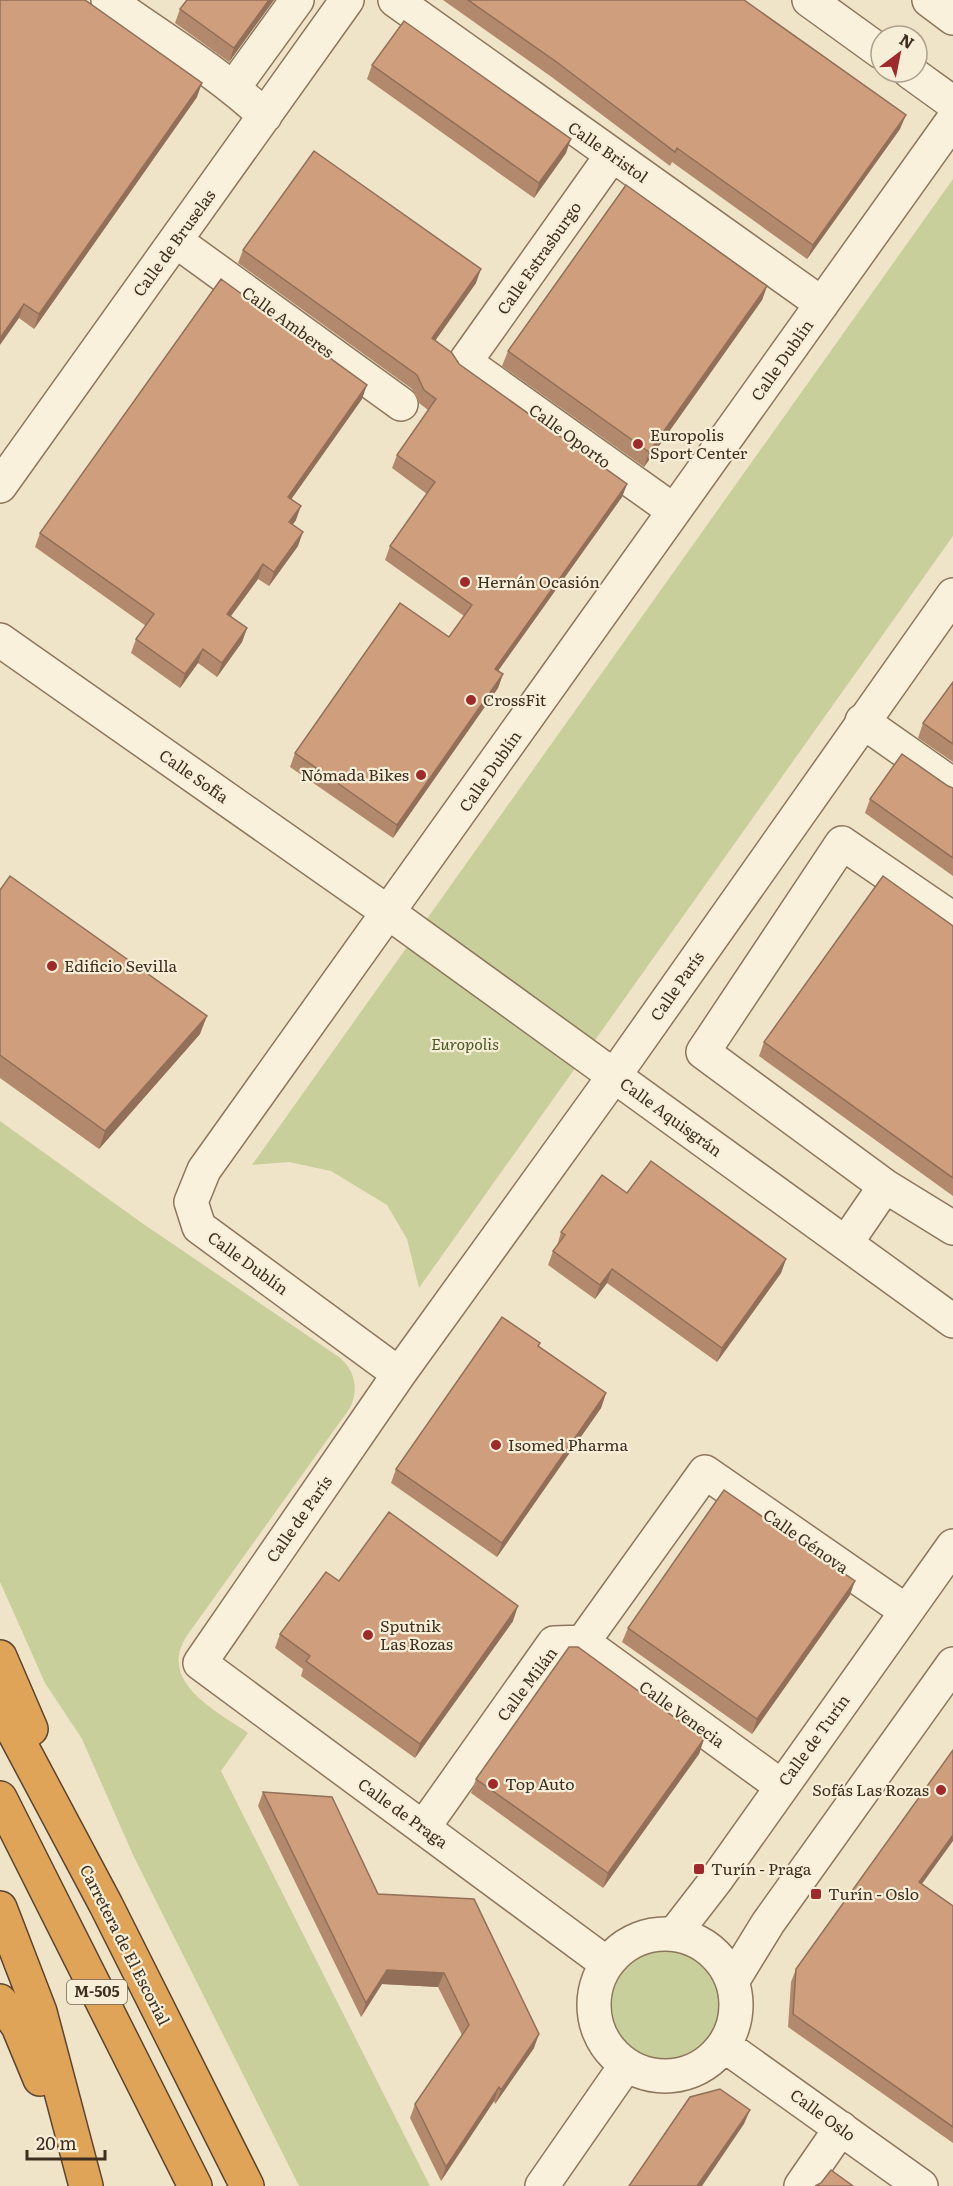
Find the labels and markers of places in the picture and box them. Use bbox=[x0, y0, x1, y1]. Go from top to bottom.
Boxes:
place label: Europolis Sport Center bbox=[650, 422, 748, 464]
marker: Europolis Sport Center bbox=[631, 437, 645, 451]
place label: Hernán Ocasión bbox=[477, 569, 600, 593]
marker: Hernán Ocasión bbox=[458, 575, 472, 589]
place label: CrossFit bbox=[483, 687, 547, 711]
marker: CrossFit bbox=[464, 693, 478, 707]
place label: Nómada Bikes bbox=[301, 762, 409, 786]
marker: Nómada Bikes bbox=[414, 768, 428, 782]
place label: Edificio Sevilla bbox=[64, 953, 178, 977]
marker: Edificio Sevilla bbox=[45, 959, 59, 973]
place label: Isomed Pharma bbox=[508, 1432, 628, 1456]
marker: Isomed Pharma bbox=[489, 1438, 503, 1452]
place label: Sputnik Las Rozas bbox=[380, 1613, 453, 1655]
marker: Sputnik Las Rozas bbox=[361, 1628, 375, 1642]
place label: Top Auto bbox=[505, 1771, 575, 1795]
marker: Top Auto bbox=[486, 1777, 500, 1791]
place label: Sofás Las Rozas bbox=[812, 1777, 929, 1801]
marker: Sofás Las Rozas bbox=[934, 1783, 948, 1797]
place label: Turín - Praga bbox=[711, 1856, 812, 1880]
marker: Turín - Praga bbox=[692, 1862, 706, 1876]
place label: Turín - Oslo bbox=[828, 1881, 919, 1905]
marker: Turín - Oslo bbox=[809, 1887, 823, 1901]

